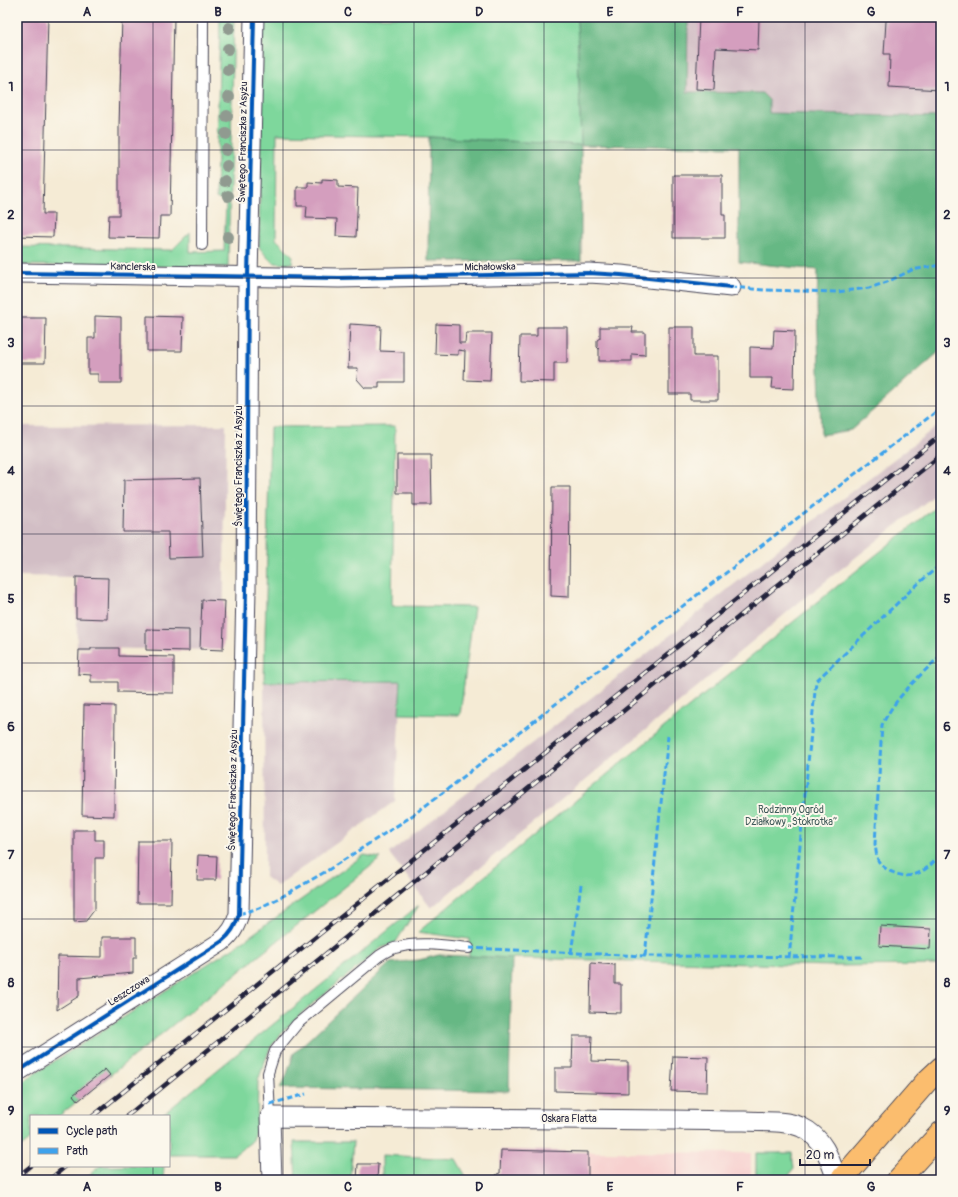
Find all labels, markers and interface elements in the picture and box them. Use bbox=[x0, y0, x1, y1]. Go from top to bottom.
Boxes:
text: A bbox=[83, 4, 92, 20]
text: B bbox=[214, 4, 222, 20]
text: C bbox=[344, 4, 352, 20]
text: D bbox=[475, 4, 483, 20]
text: E bbox=[607, 4, 614, 20]
text: F bbox=[736, 4, 744, 20]
text: G bbox=[867, 4, 876, 20]
text: 1 bbox=[8, 79, 14, 95]
text: 1 bbox=[944, 79, 950, 95]
street label: Świętego Franciszka z Asyżu bbox=[235, 81, 250, 203]
text: 2 bbox=[7, 207, 15, 223]
text: 2 bbox=[943, 207, 951, 223]
street label: Kanclerska bbox=[110, 261, 156, 273]
street label: Michałowska bbox=[464, 261, 516, 273]
text: 3 bbox=[7, 335, 15, 351]
text: 3 bbox=[943, 335, 951, 351]
street label: Świętego Franciszka z Asyżu bbox=[232, 405, 245, 527]
text: 4 bbox=[7, 463, 15, 479]
text: 4 bbox=[943, 463, 951, 479]
text: 5 bbox=[7, 591, 15, 607]
text: 5 bbox=[943, 591, 951, 607]
text: 6 bbox=[7, 719, 15, 735]
text: 6 bbox=[943, 719, 951, 735]
street label: Świętego Franciszka z Asyżu bbox=[225, 729, 240, 851]
park label: Rodzinny Ogród Działkowy „Stokrotka” bbox=[745, 804, 837, 828]
text: 7 bbox=[8, 847, 15, 863]
text: 7 bbox=[944, 847, 951, 863]
street label: Leszczowa bbox=[106, 973, 152, 1009]
text: 8 bbox=[8, 975, 15, 991]
text: 8 bbox=[944, 975, 951, 991]
text: 9 bbox=[8, 1103, 15, 1119]
text: 9 bbox=[944, 1103, 951, 1119]
street label: Oskara Flatta bbox=[541, 1113, 597, 1125]
legend bbox=[30, 1115, 170, 1167]
text: Cycle path bbox=[66, 1124, 118, 1139]
scale bar bbox=[800, 1141, 870, 1167]
text: Path bbox=[66, 1144, 88, 1159]
text: 20 m bbox=[806, 1148, 835, 1163]
text: A bbox=[83, 1179, 92, 1195]
text: B bbox=[214, 1179, 222, 1195]
text: C bbox=[344, 1179, 352, 1195]
text: D bbox=[475, 1179, 483, 1195]
text: E bbox=[607, 1179, 614, 1195]
text: F bbox=[736, 1179, 744, 1195]
text: G bbox=[867, 1179, 876, 1195]

